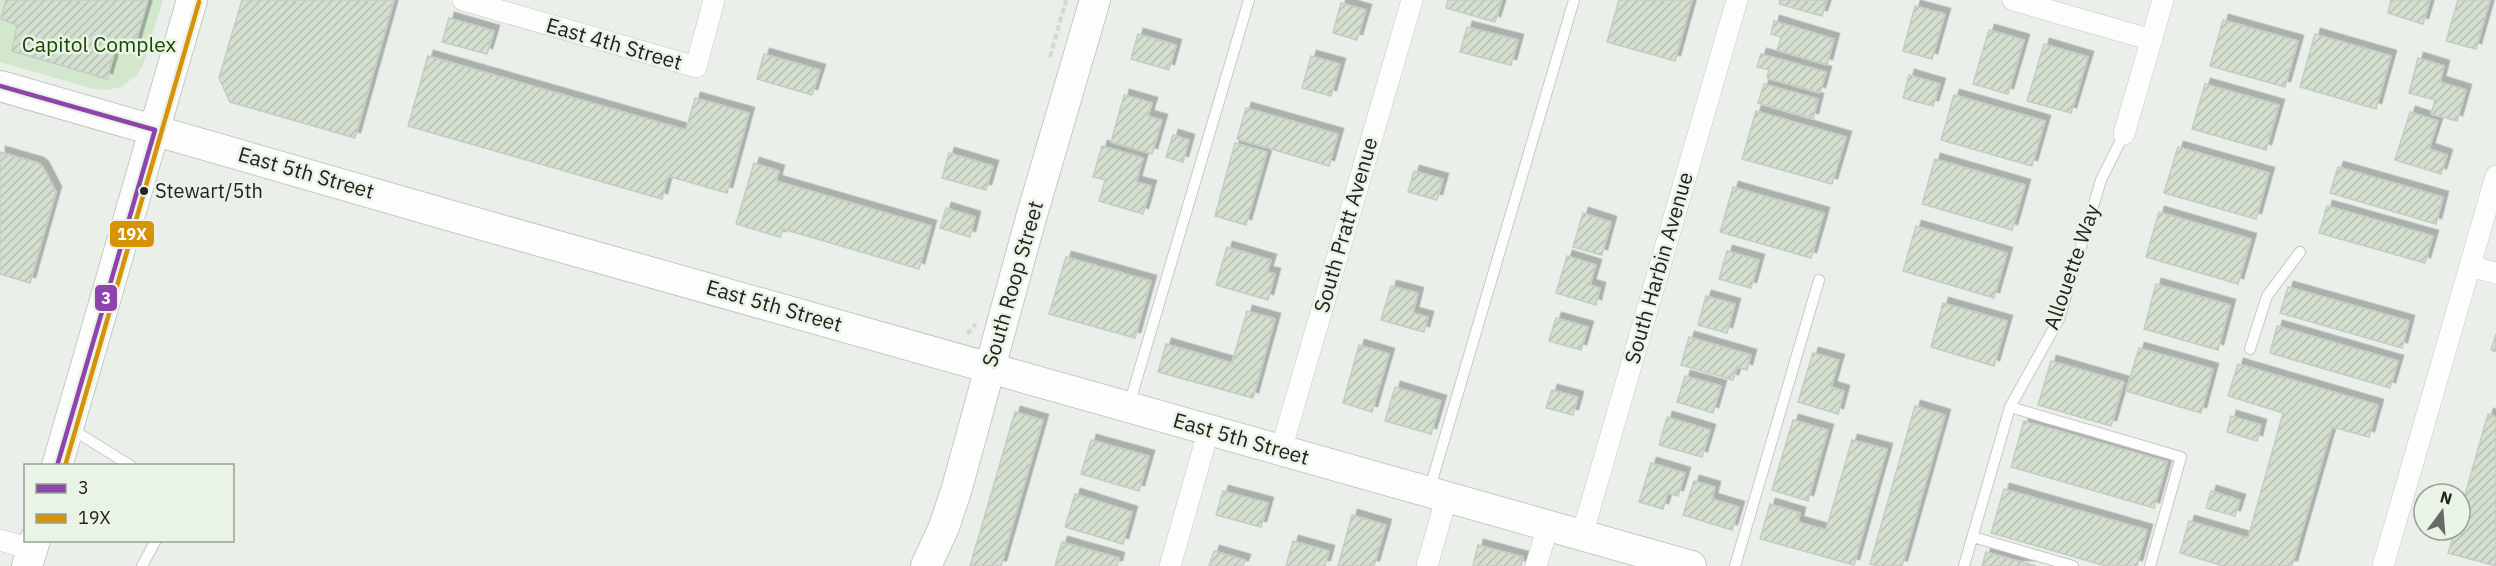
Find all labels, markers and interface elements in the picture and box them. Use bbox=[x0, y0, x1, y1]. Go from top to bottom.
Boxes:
street label: East 4th Street bbox=[543, 10, 686, 76]
park label: Capitol Complex bbox=[22, 30, 177, 58]
street label: South Pratt Avenue bbox=[1307, 134, 1383, 316]
street label: East 5th Street bbox=[235, 139, 378, 205]
street label: South Harbin Avenue bbox=[1617, 169, 1699, 367]
place label: Stewart/5th bbox=[155, 177, 263, 204]
marker: Stewart/5th bbox=[138, 185, 150, 197]
street label: South Roop Street bbox=[975, 197, 1049, 370]
street label: Allouette Way bbox=[2036, 200, 2106, 333]
line badge: 19X bbox=[109, 220, 155, 248]
text: 19X bbox=[117, 224, 147, 244]
street label: East 5th Street bbox=[703, 272, 846, 338]
line badge: 3 bbox=[94, 284, 118, 312]
text: 3 bbox=[101, 288, 111, 308]
street label: East 5th Street bbox=[1170, 405, 1313, 471]
legend bbox=[24, 464, 234, 542]
text: 3 bbox=[78, 476, 89, 499]
north arrow bbox=[2412, 482, 2472, 542]
text: N bbox=[2438, 486, 2454, 509]
text: 19X bbox=[78, 506, 111, 529]

